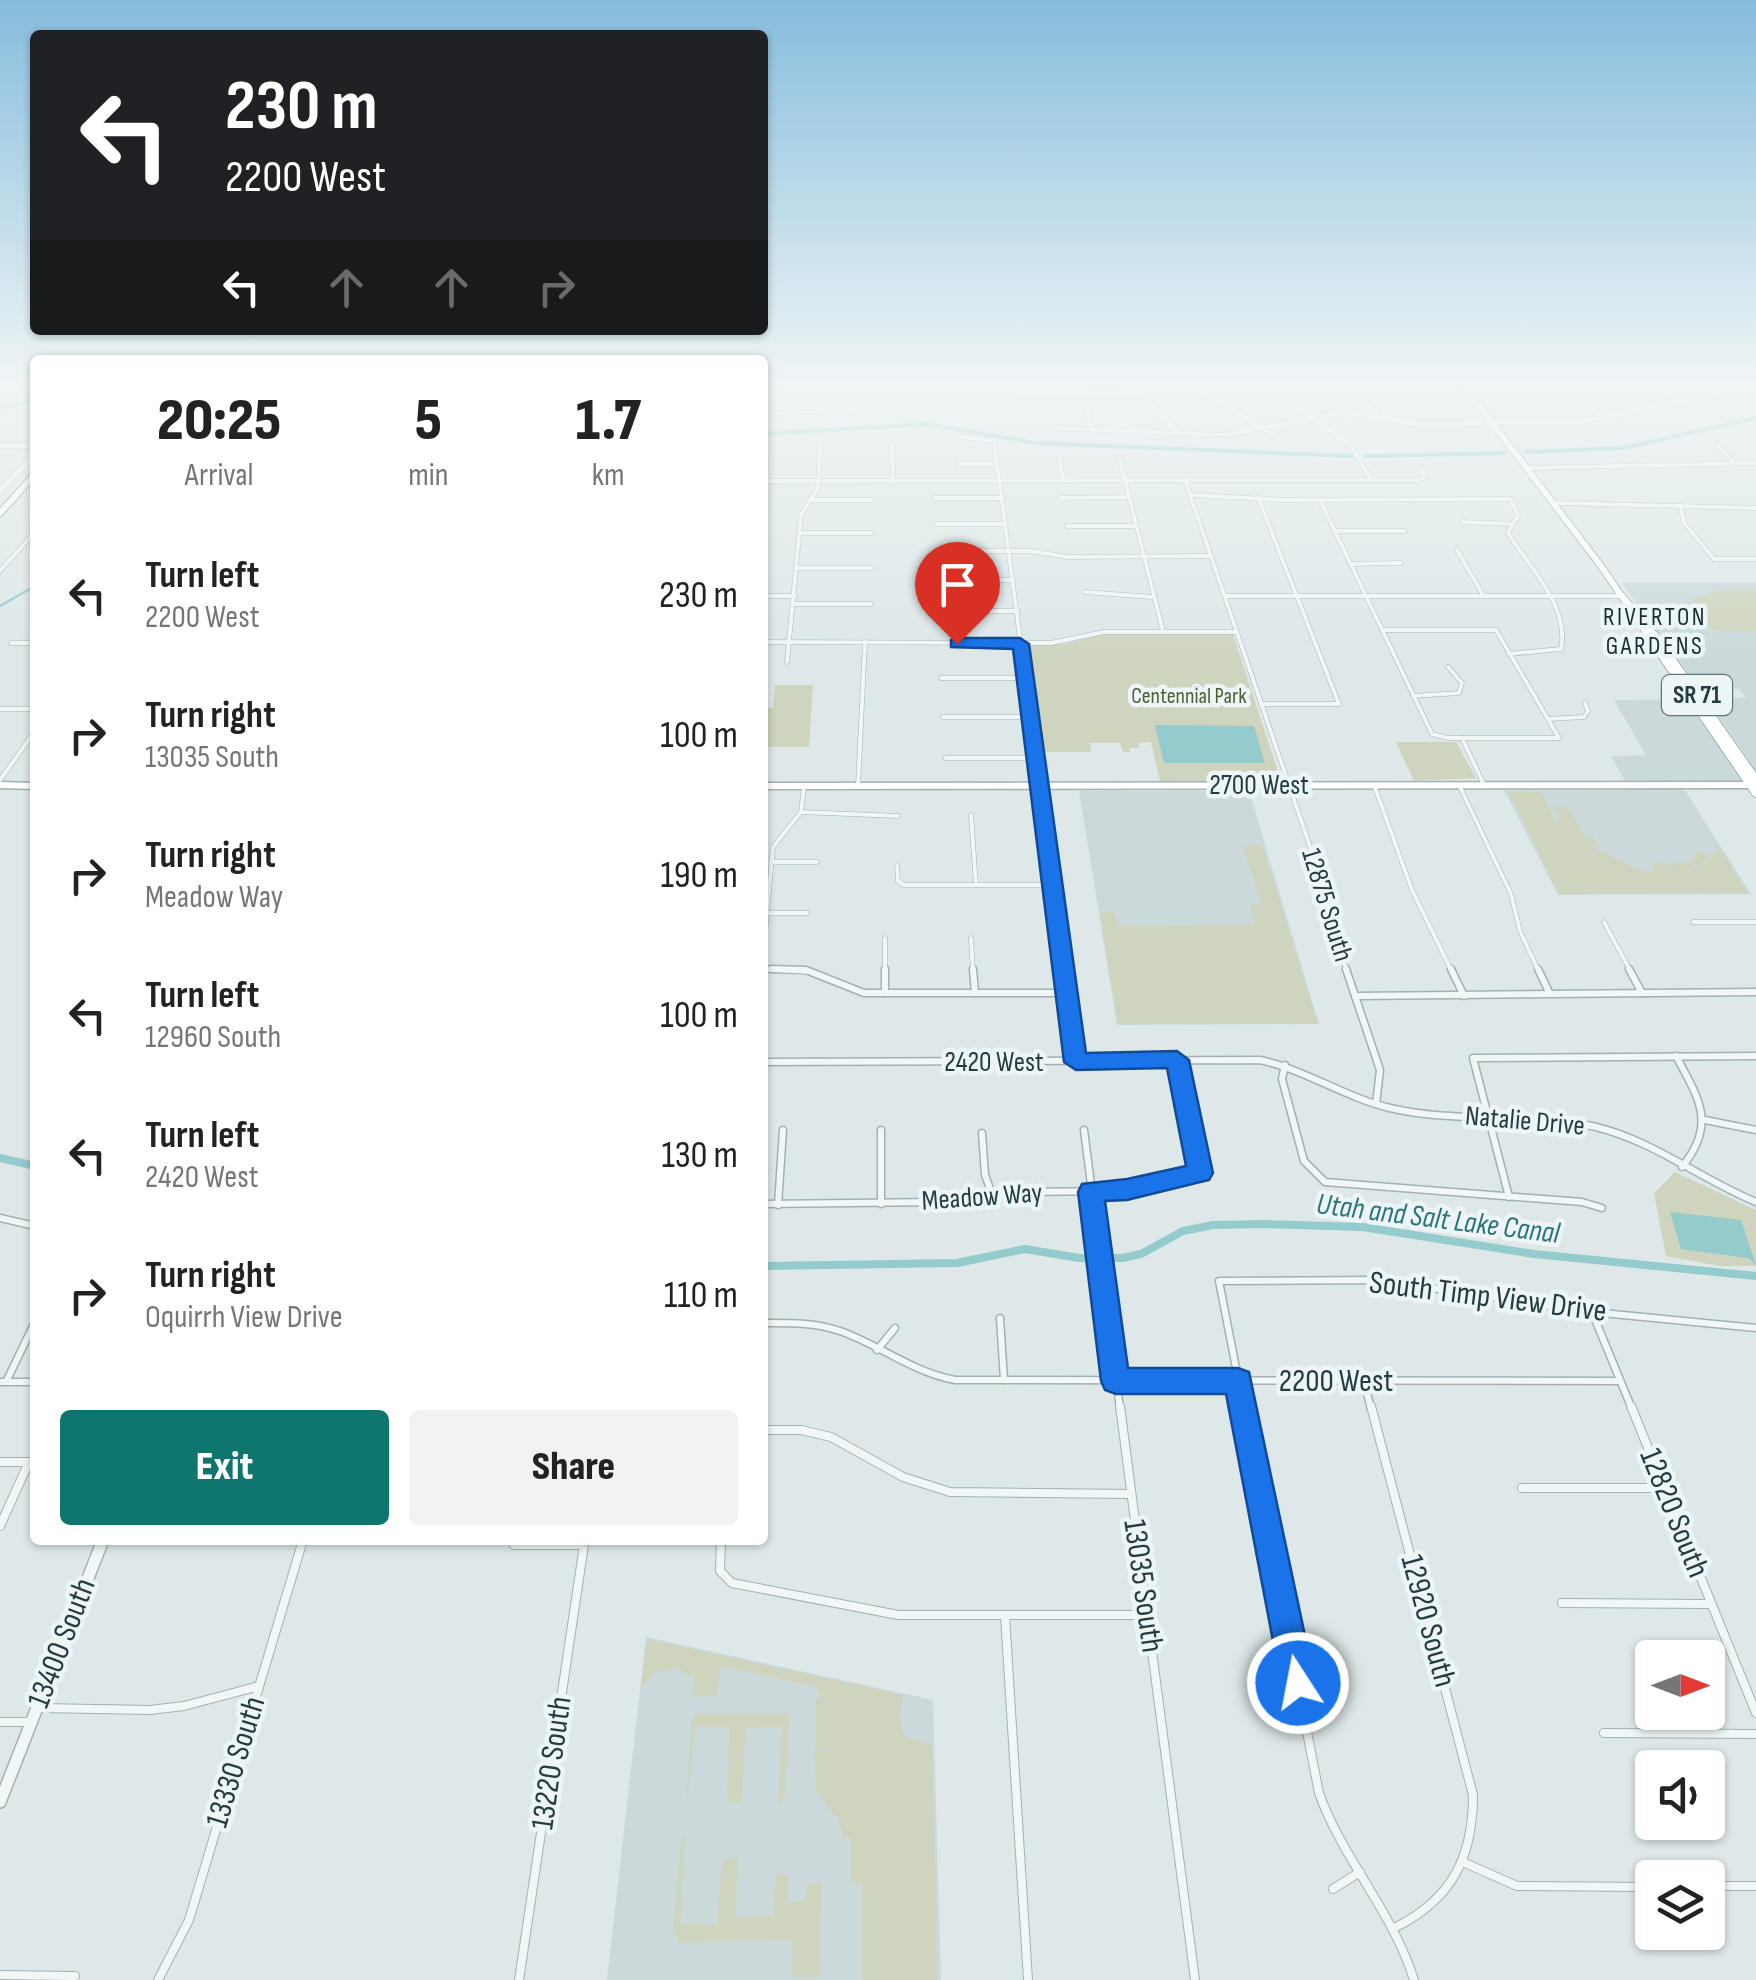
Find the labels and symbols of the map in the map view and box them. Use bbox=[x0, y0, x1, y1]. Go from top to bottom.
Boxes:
pin bbox=[915, 542, 1000, 645]
district label: RIVERTON GARDENS bbox=[1603, 602, 1707, 662]
road number: SR 71 bbox=[1662, 675, 1732, 715]
park label: Centennial Park bbox=[1131, 683, 1247, 710]
street label: 2700 West bbox=[1209, 769, 1309, 802]
street label: 12875 South bbox=[1294, 844, 1360, 966]
street label: 2420 West bbox=[944, 1046, 1044, 1079]
street label: Natalie Drive bbox=[1464, 1099, 1586, 1143]
street label: Meadow Way bbox=[921, 1176, 1044, 1218]
water label: Utah and Salt Lake Canal bbox=[1314, 1186, 1563, 1252]
street label: South Timp View Drive bbox=[1367, 1263, 1609, 1331]
street label: 2200 West bbox=[1279, 1362, 1393, 1401]
street label: 12820 South bbox=[1631, 1443, 1717, 1583]
street label: 13035 South bbox=[1114, 1517, 1172, 1655]
street label: 12920 South bbox=[1392, 1551, 1464, 1691]
street label: 13400 South bbox=[20, 1573, 104, 1713]
position arrow bbox=[1246, 1631, 1350, 1735]
north arrow bbox=[1635, 1640, 1725, 1730]
street label: 13330 South bbox=[198, 1692, 274, 1832]
street label: 13220 South bbox=[523, 1694, 581, 1832]

